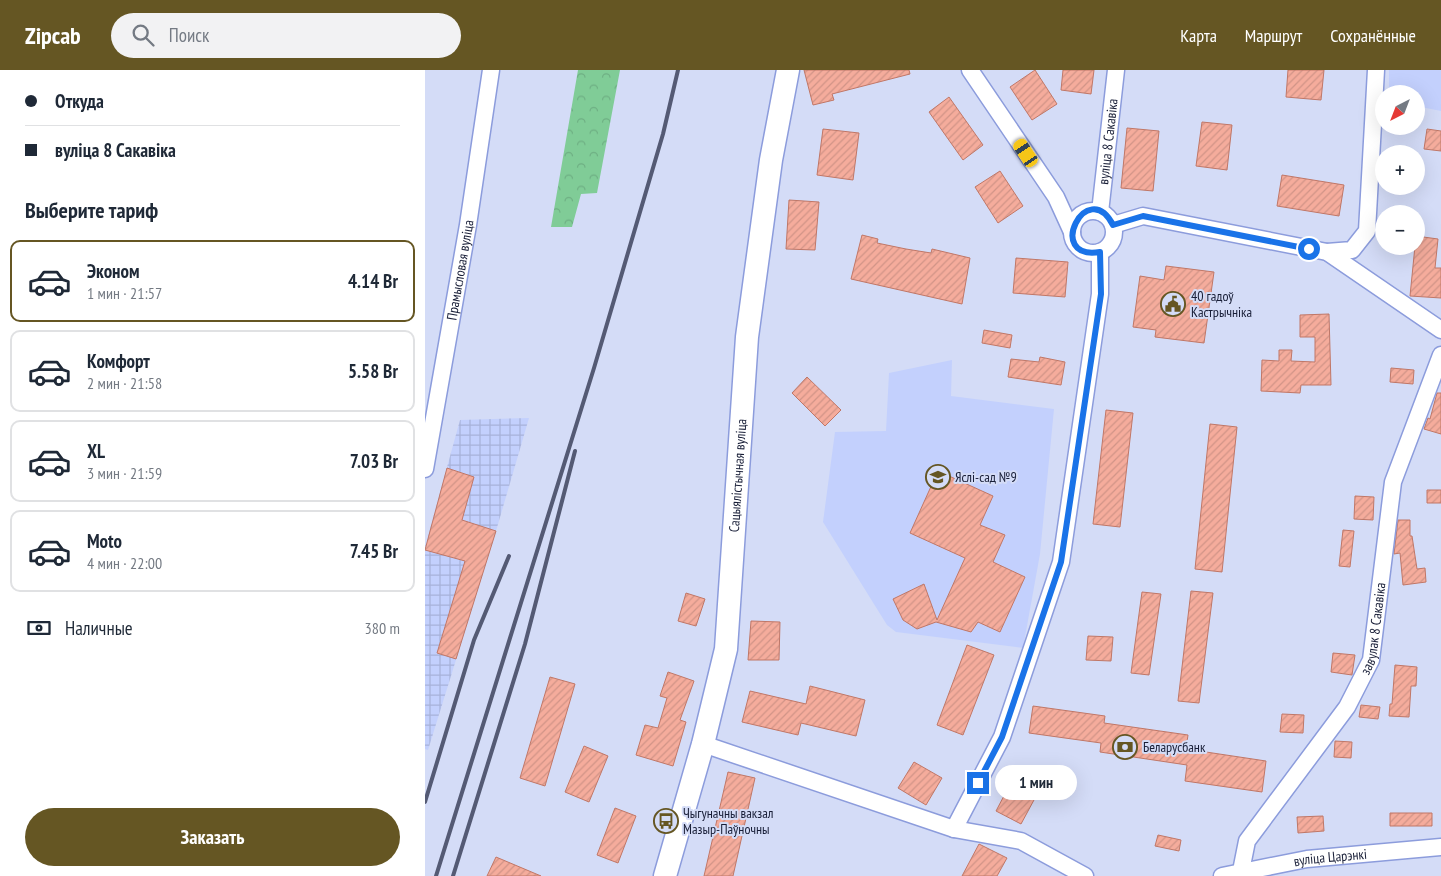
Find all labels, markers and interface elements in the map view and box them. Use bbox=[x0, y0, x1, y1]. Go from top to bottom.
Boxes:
search box bbox=[111, 13, 461, 58]
text: Zipcab bbox=[25, 20, 81, 51]
icon: search bbox=[129, 21, 157, 49]
text: Поиск bbox=[169, 23, 209, 47]
text: Карта bbox=[1180, 24, 1217, 47]
text: Маршрут bbox=[1245, 24, 1302, 47]
text: Сохранённые bbox=[1330, 24, 1416, 47]
north arrow bbox=[1375, 85, 1425, 135]
map controls bbox=[1375, 85, 1425, 255]
text: Откуда bbox=[55, 89, 104, 113]
street label: вуліца 8 Сакавіка bbox=[1094, 98, 1122, 185]
car bbox=[1011, 136, 1040, 170]
text: вуліца 8 Сакавіка bbox=[55, 138, 176, 162]
button: + bbox=[1375, 145, 1425, 195]
text: Выберите тариф bbox=[25, 196, 158, 224]
button: − bbox=[1375, 205, 1425, 255]
street label: Прамысловая вуліца bbox=[442, 219, 478, 322]
route start bbox=[1298, 238, 1320, 260]
icon: car bbox=[27, 259, 72, 304]
text: Эконом bbox=[87, 259, 140, 283]
text: 4.14 Br bbox=[348, 269, 398, 293]
text: 1 мин · 21:57 bbox=[87, 283, 162, 303]
place label: 40 гадоў Кастрычніка bbox=[1191, 287, 1252, 321]
public building icon: 40 гадоў Кастрычніка bbox=[1160, 291, 1186, 317]
icon: car bbox=[27, 349, 72, 394]
text: Комфорт bbox=[87, 349, 150, 373]
text: 5.58 Br bbox=[348, 359, 398, 383]
text: 2 мин · 21:58 bbox=[87, 373, 162, 393]
street label: Сацыялістычная вуліца bbox=[725, 418, 750, 533]
icon: car bbox=[27, 439, 72, 484]
text: XL bbox=[87, 439, 105, 463]
text: 7.03 Br bbox=[350, 449, 398, 473]
text: 3 мин · 21:59 bbox=[87, 463, 162, 483]
school or university icon: Яслі-сад №9 bbox=[925, 464, 951, 490]
place label: Яслі-сад №9 bbox=[955, 468, 1017, 486]
icon: car bbox=[27, 529, 72, 574]
text: Moto bbox=[87, 529, 122, 553]
text: 7.45 Br bbox=[350, 539, 398, 563]
text: 4 мин · 22:00 bbox=[87, 553, 162, 573]
street label: завулак 8 Сакавіка bbox=[1356, 582, 1389, 678]
icon: cash bbox=[25, 614, 53, 642]
text: Наличные bbox=[65, 616, 133, 640]
text: 380 m bbox=[365, 618, 400, 638]
bank icon: Беларусбанк bbox=[1112, 734, 1138, 760]
place label: Беларусбанк bbox=[1143, 738, 1206, 756]
callout: 1 мин bbox=[995, 766, 1078, 800]
route end bbox=[967, 772, 989, 794]
text: 1 мин bbox=[1019, 772, 1053, 792]
place label: Чыгуначны вакзал Мазыр-Паўночны bbox=[683, 804, 773, 838]
button: Заказать bbox=[25, 808, 400, 866]
bus stop icon: Чыгуначны вакзал Мазыр-Паўночны bbox=[653, 808, 679, 834]
street label: вуліца Царэнкі bbox=[1292, 845, 1368, 870]

